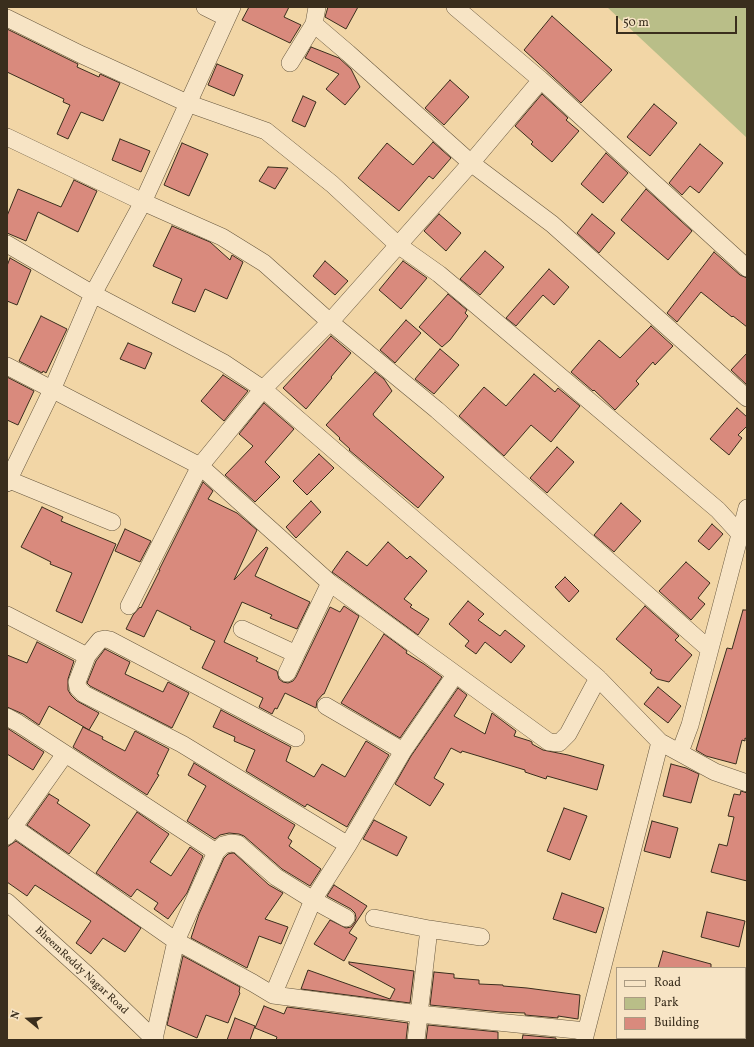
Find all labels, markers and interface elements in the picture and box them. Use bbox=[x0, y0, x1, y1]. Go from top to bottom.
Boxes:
scale bar bbox=[618, 8, 739, 34]
text: 50 m bbox=[623, 15, 649, 31]
street label: BheemReddy Nagar Road bbox=[32, 924, 130, 1018]
legend bbox=[616, 967, 746, 1039]
text: Road bbox=[654, 975, 681, 991]
text: Park bbox=[654, 995, 679, 1011]
north arrow bbox=[8, 999, 48, 1039]
text: N bbox=[8, 1009, 24, 1021]
text: Building bbox=[654, 1015, 699, 1031]

